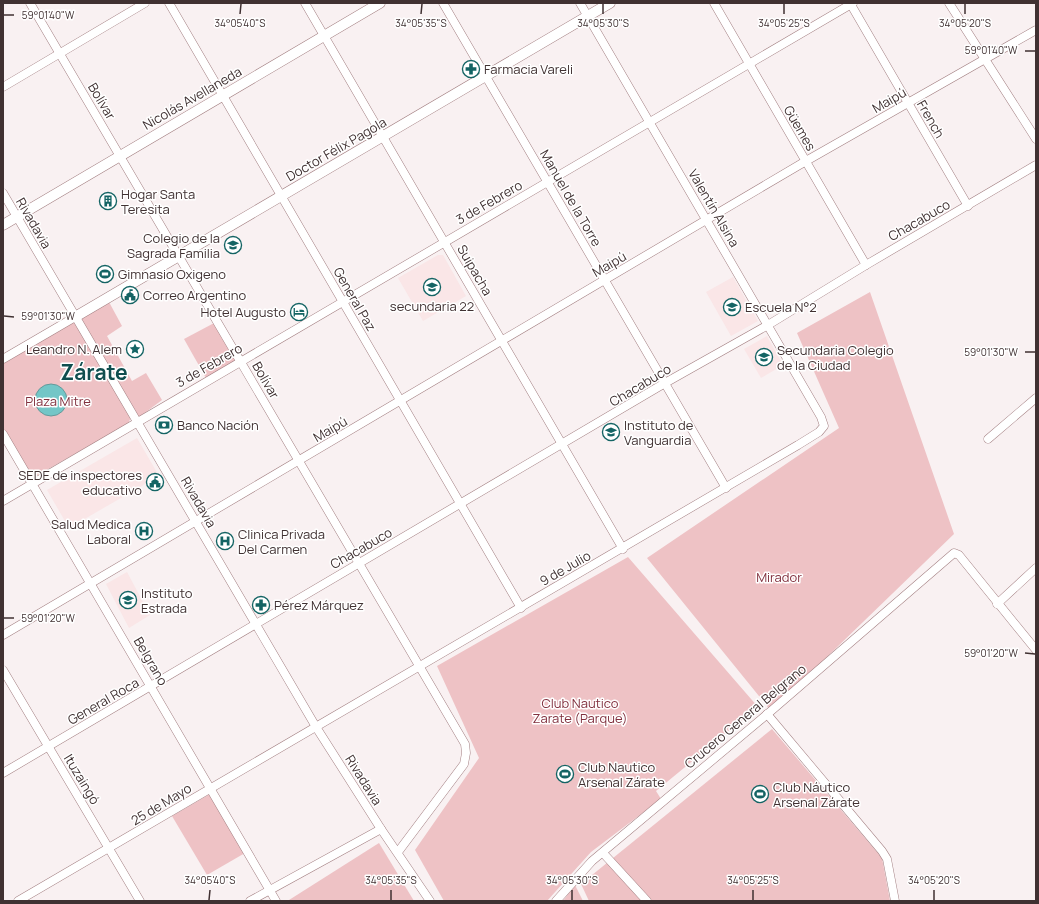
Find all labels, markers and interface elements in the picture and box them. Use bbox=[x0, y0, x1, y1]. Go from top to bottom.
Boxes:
text: 59°01'40"W bbox=[22, 8, 75, 22]
text: 34°05'40"S bbox=[215, 16, 265, 30]
text: 34°05'35"S bbox=[395, 16, 447, 30]
text: 34°05'30"S bbox=[577, 16, 629, 30]
text: 34°05'25"S bbox=[758, 16, 810, 30]
text: 34°05'20"S bbox=[939, 16, 991, 30]
text: 59°01'40"W bbox=[965, 43, 1018, 57]
pharmacy icon: Farmacia Vareli bbox=[461, 59, 481, 79]
place label: Farmacia Vareli bbox=[484, 60, 573, 78]
street label: Nicolás Avellaneda bbox=[139, 62, 245, 134]
street label: Bolívar bbox=[84, 79, 120, 123]
street label: Maipú bbox=[869, 83, 909, 117]
street label: French bbox=[913, 97, 949, 141]
street label: Güemes bbox=[780, 102, 820, 154]
street label: Doctor Félix Pagola bbox=[282, 113, 390, 185]
street label: Manuel de la Torre bbox=[536, 146, 606, 250]
street label: Valentín Alsina bbox=[684, 166, 744, 250]
street label: 3 de Febrero bbox=[453, 176, 526, 228]
place label: Hogar Santa Teresita bbox=[121, 185, 195, 218]
building icon: Hogar Santa Teresita bbox=[98, 191, 118, 211]
street label: Rivadavia bbox=[12, 194, 56, 252]
street label: Chacabuco bbox=[885, 195, 954, 245]
place label: Colegio de la Sagrada Familia bbox=[127, 229, 220, 262]
school or university icon: Colegio de la Sagrada Familia bbox=[223, 235, 243, 255]
street label: Suipacha bbox=[453, 241, 497, 299]
street label: Maipú bbox=[589, 247, 629, 281]
sports icon: Gimnasio Oxigeno bbox=[95, 264, 115, 284]
street label: General Paz bbox=[330, 264, 381, 334]
place label: Gimnasio Oxigeno bbox=[118, 265, 226, 283]
school or university icon: secundaria 22 bbox=[422, 277, 442, 297]
public building icon: Correo Argentino bbox=[120, 285, 140, 305]
place label: Correo Argentino bbox=[143, 286, 247, 304]
place label: secundaria 22 bbox=[390, 297, 474, 315]
school or university icon: Escuela N°2 bbox=[722, 297, 742, 317]
place label: Escuela N°2 bbox=[745, 298, 817, 316]
hotel icon: Hotel Augusto bbox=[289, 302, 309, 322]
place label: Hotel Augusto bbox=[200, 303, 286, 321]
text: 59°01'30"W bbox=[21, 309, 75, 323]
place icon: Leandro N. Alem bbox=[125, 339, 145, 359]
street label: 3 de Febrero bbox=[173, 339, 246, 391]
place label: Leandro N. Alem bbox=[26, 340, 122, 358]
place label: Secundaria Colegio de la Ciudad bbox=[777, 341, 894, 374]
text: 59°01'30"W bbox=[964, 345, 1018, 359]
school or university icon: Secundaria Colegio de la Ciudad bbox=[754, 347, 774, 367]
district label: Zárate bbox=[60, 358, 128, 386]
street label: Bolívar bbox=[248, 358, 284, 402]
street label: Chacabuco bbox=[606, 359, 674, 410]
park label: Plaza Mitre bbox=[25, 392, 91, 410]
street label: Maipú bbox=[310, 412, 350, 446]
bank icon: Banco Nación bbox=[154, 415, 174, 435]
place label: Banco Nación bbox=[177, 416, 259, 434]
place label: Instituto de Vanguardia bbox=[624, 416, 694, 449]
school or university icon: Instituto de Vanguardia bbox=[601, 422, 621, 442]
place label: SEDE de inspectores educativo bbox=[18, 466, 142, 499]
public building icon: SEDE de inspectores educativo bbox=[145, 472, 165, 492]
street label: Rivadavia bbox=[177, 473, 221, 531]
place label: Salud Medica Laboral bbox=[51, 515, 131, 548]
hospital icon: Salud Medica Laboral bbox=[134, 521, 154, 541]
street label: Chacabuco bbox=[327, 523, 396, 573]
place label: Clinica Privada Del Carmen bbox=[238, 525, 325, 558]
hospital icon: Clinica Privada Del Carmen bbox=[215, 531, 235, 551]
street label: 9 de Julio bbox=[536, 546, 594, 590]
park label: Mirador bbox=[756, 568, 802, 586]
place label: Instituto Estrada bbox=[141, 584, 193, 617]
school or university icon: Instituto Estrada bbox=[118, 590, 138, 610]
pharmacy icon: Pérez Márquez bbox=[251, 595, 271, 615]
place label: Pérez Márquez bbox=[274, 596, 364, 614]
text: 59°01'20"W bbox=[21, 611, 75, 625]
street label: Belgrano bbox=[130, 633, 172, 689]
text: 59°01'20"W bbox=[964, 646, 1018, 660]
street label: Crucero General Belgrano bbox=[680, 660, 810, 772]
street label: General Roca bbox=[64, 673, 142, 729]
park label: Club Nautico Zarate (Parque) bbox=[532, 694, 628, 727]
street label: Ituzaingó bbox=[60, 750, 104, 808]
street label: Rivadavia bbox=[341, 751, 387, 809]
place label: Club Nautico Arsenal Zárate bbox=[578, 758, 665, 791]
sports icon: Club Nautico Arsenal Zárate bbox=[555, 764, 575, 784]
place label: Club Náutico Arsenal Zárate bbox=[773, 778, 860, 811]
street label: 25 de Mayo bbox=[127, 779, 195, 829]
sports icon: Club Náutico Arsenal Zárate bbox=[750, 784, 770, 804]
text: 34°05'40"S bbox=[185, 873, 235, 887]
text: 34°05'35"S bbox=[365, 873, 417, 887]
text: 34°05'30"S bbox=[546, 873, 598, 887]
text: 34°05'25"S bbox=[727, 873, 779, 887]
text: 34°05'20"S bbox=[908, 873, 960, 887]

